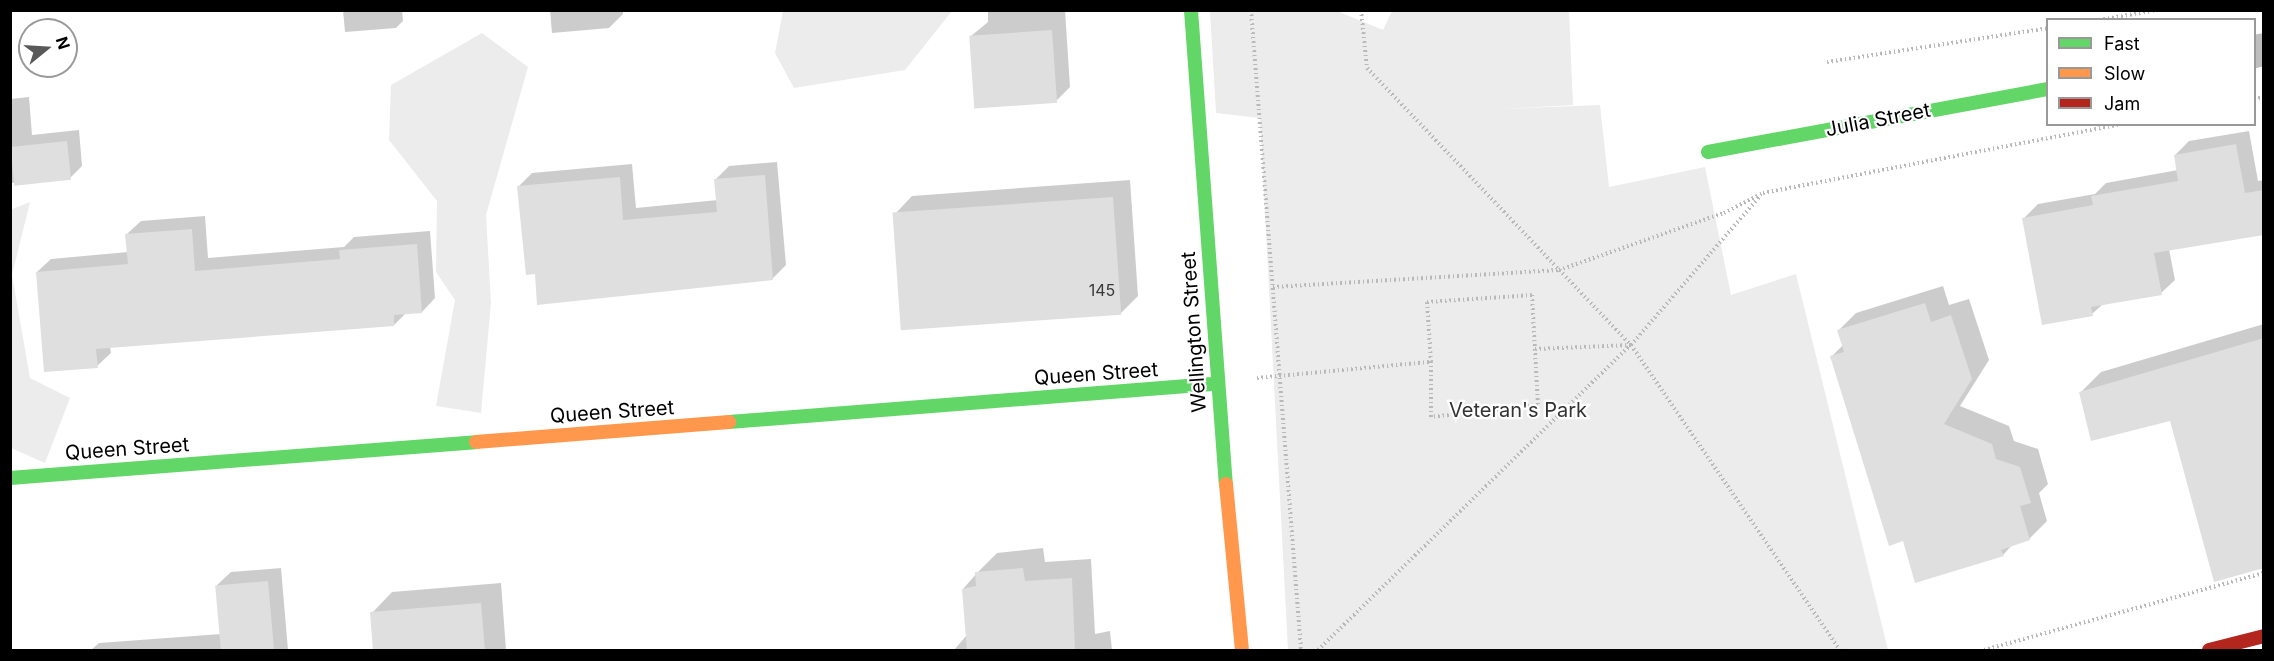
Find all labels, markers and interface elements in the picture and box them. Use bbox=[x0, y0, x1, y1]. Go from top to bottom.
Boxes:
north arrow bbox=[18, 18, 78, 78]
legend bbox=[2046, 18, 2256, 126]
text: Fast bbox=[2104, 33, 2140, 54]
text: N bbox=[52, 34, 75, 52]
text: Slow bbox=[2104, 63, 2145, 84]
text: Jam bbox=[2104, 93, 2140, 114]
street label: Julia Street bbox=[1824, 98, 1932, 142]
street label: Wellington Street bbox=[1176, 251, 1212, 413]
house number: 145 bbox=[1089, 280, 1115, 300]
street label: Queen Street bbox=[1033, 358, 1159, 390]
street label: Queen Street bbox=[549, 396, 675, 428]
park label: Veteran's Park bbox=[1449, 398, 1587, 422]
street label: Queen Street bbox=[64, 433, 190, 465]

